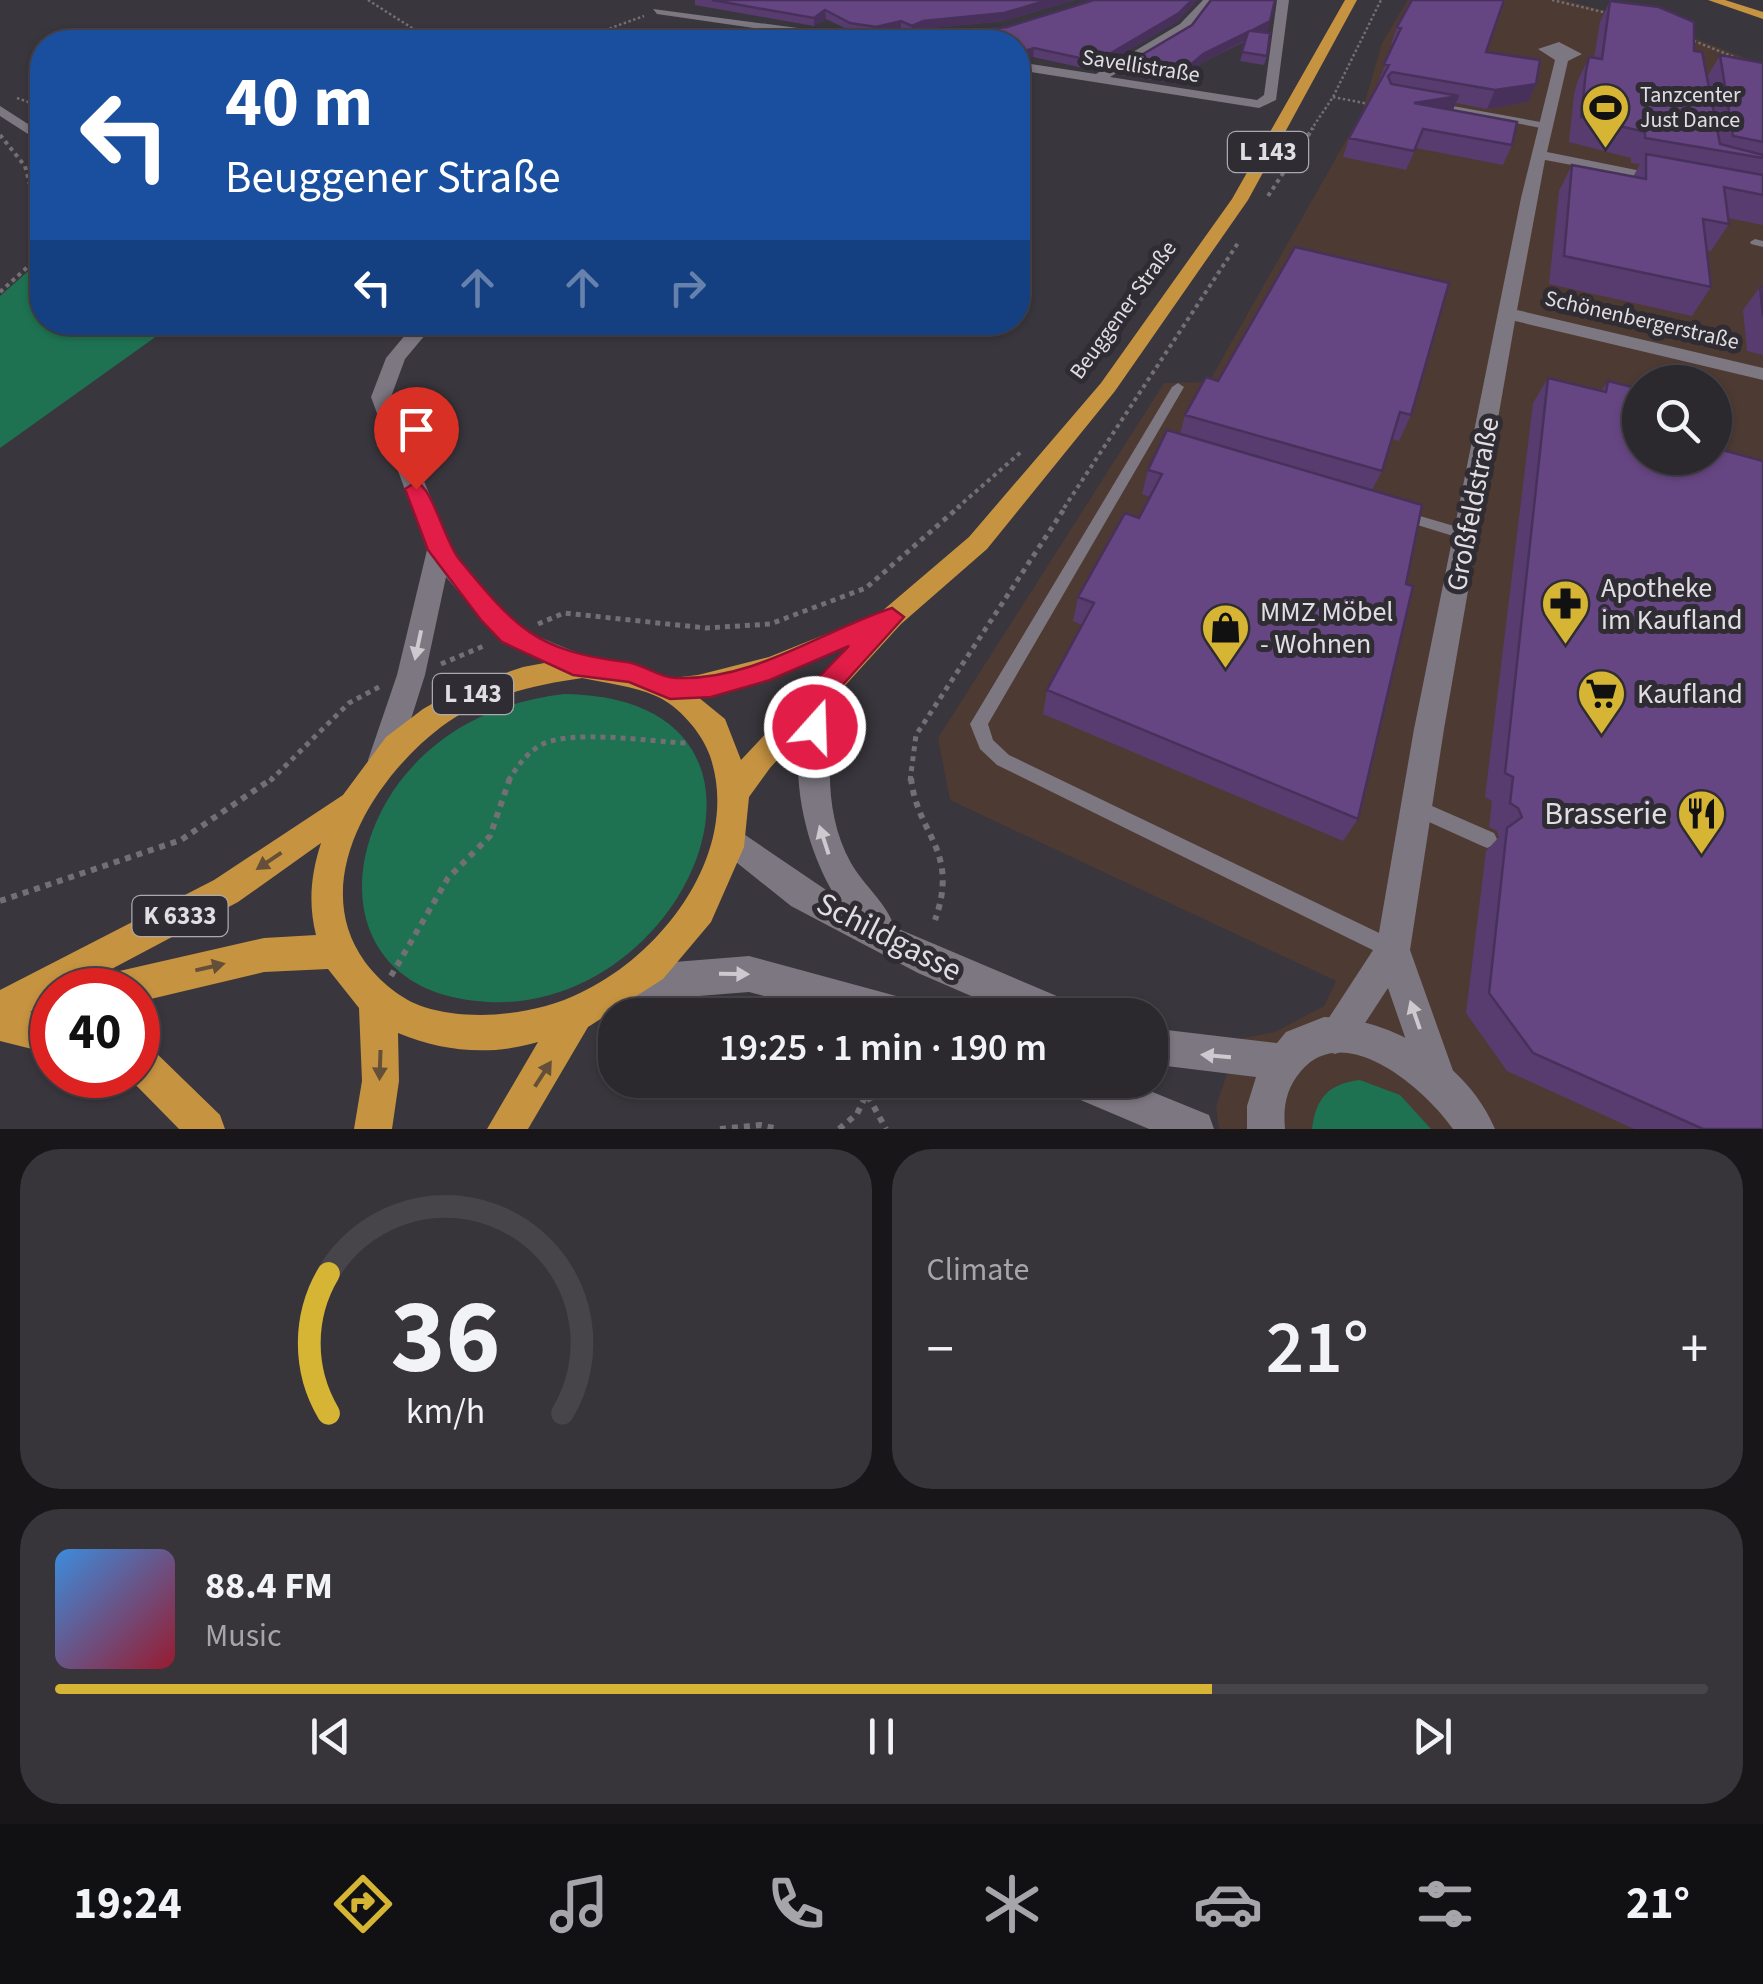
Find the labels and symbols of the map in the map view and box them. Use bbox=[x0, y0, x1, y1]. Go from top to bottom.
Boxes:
street label: Savellistraße bbox=[1080, 41, 1202, 91]
place label: Tanzcenter Just Dance bbox=[1640, 79, 1741, 136]
sports icon: Tanzcenter Just Dance bbox=[1579, 82, 1631, 150]
road number: L 143 bbox=[1228, 132, 1308, 172]
street label: Beuggener Straße bbox=[1062, 234, 1184, 386]
street label: Schönenbergerstraße bbox=[1542, 282, 1742, 358]
pin bbox=[374, 387, 459, 490]
street label: Großfeldstraße bbox=[1437, 414, 1509, 594]
place label: Apotheke im Kaufland bbox=[1601, 568, 1743, 640]
pharmacy icon: Apotheke im Kaufland bbox=[1540, 578, 1592, 646]
place label: MMZ Möbel - Wohnen bbox=[1260, 592, 1393, 664]
shop icon: MMZ Möbel - Wohnen bbox=[1199, 602, 1251, 670]
one-way arrow bbox=[409, 630, 425, 661]
supermarket icon: Kaufland bbox=[1576, 668, 1628, 736]
road number: L 143 bbox=[433, 674, 513, 714]
place label: Kaufland bbox=[1637, 674, 1743, 714]
position arrow bbox=[763, 675, 867, 779]
restaurant icon: Brasserie bbox=[1676, 788, 1728, 856]
place label: Brasserie bbox=[1544, 791, 1667, 837]
one-way arrow bbox=[816, 825, 831, 855]
one-way arrow bbox=[256, 851, 283, 870]
street label: Schildgasse bbox=[808, 881, 970, 993]
road number: K 6333 bbox=[132, 896, 228, 936]
one-way arrow bbox=[195, 959, 226, 974]
one-way arrow bbox=[719, 966, 751, 982]
speed limit sign: 40 bbox=[30, 968, 160, 1098]
one-way arrow bbox=[1407, 999, 1422, 1029]
one-way arrow bbox=[1199, 1048, 1231, 1064]
one-way arrow bbox=[372, 1049, 388, 1081]
one-way arrow bbox=[533, 1060, 551, 1087]

